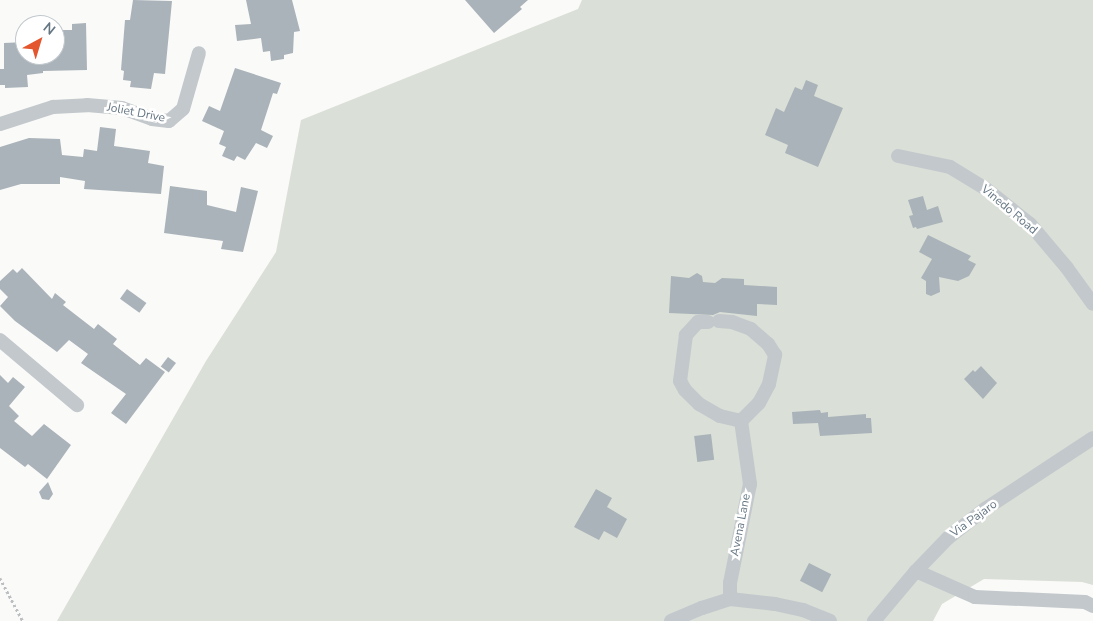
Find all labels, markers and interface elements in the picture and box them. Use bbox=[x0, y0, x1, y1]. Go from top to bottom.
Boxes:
north arrow bbox=[15, 15, 65, 65]
text: N bbox=[39, 18, 59, 39]
street label: Joliet Drive bbox=[106, 100, 166, 126]
street label: Vinedo Road bbox=[978, 182, 1040, 238]
street label: Avena Lane bbox=[728, 493, 754, 557]
street label: Via Pajaro bbox=[948, 497, 1000, 541]

